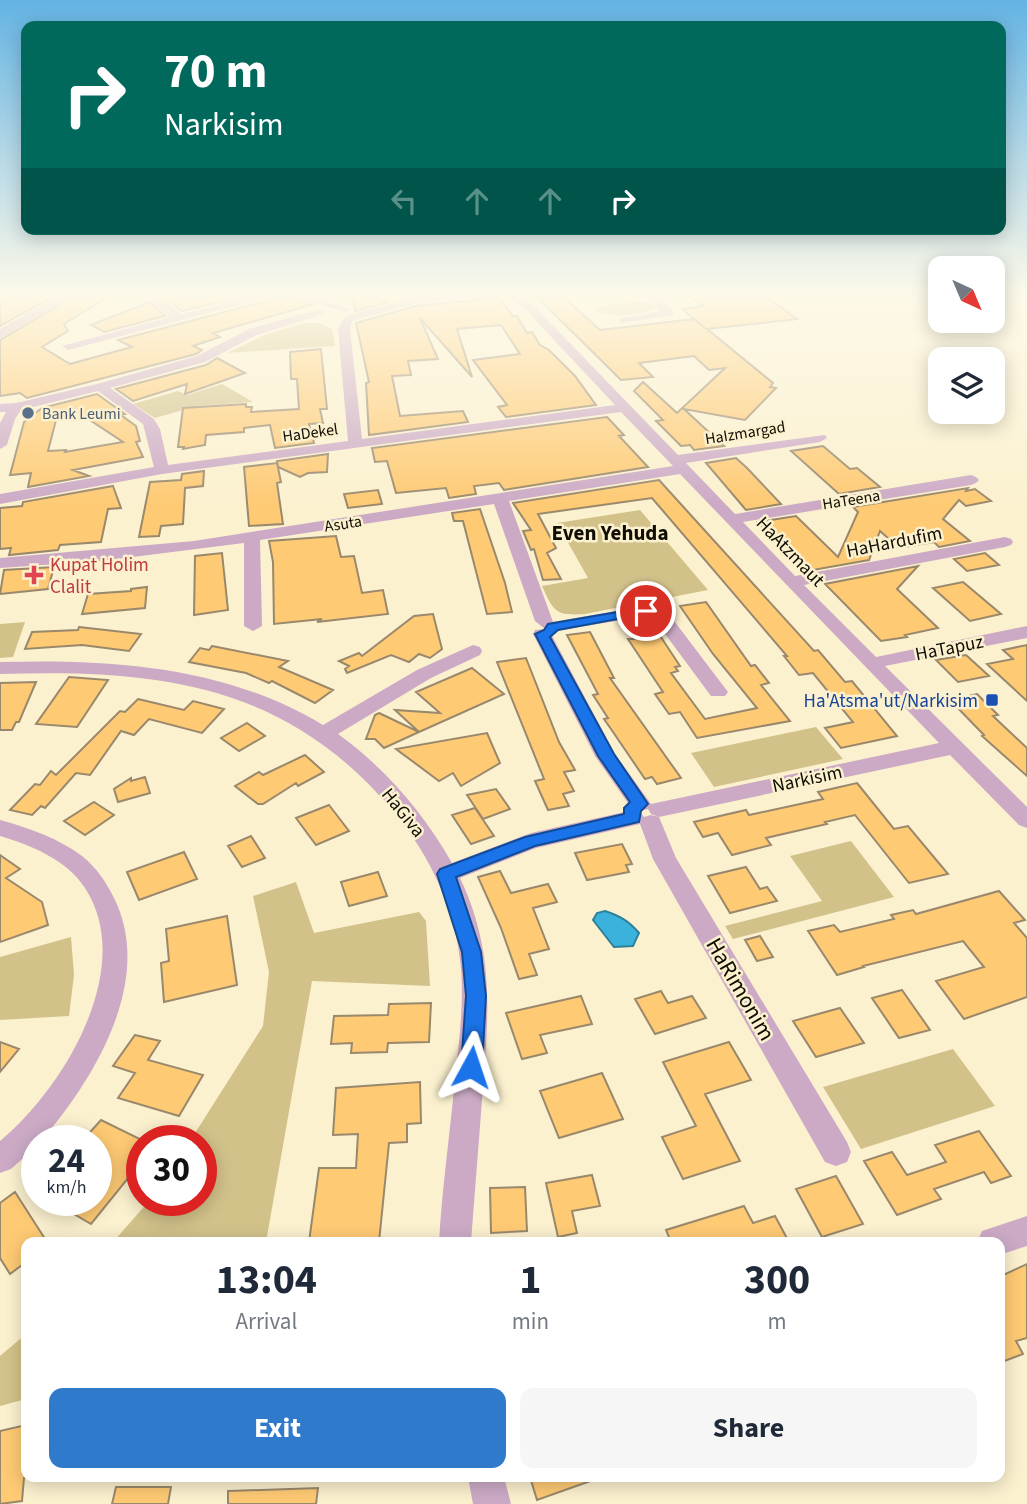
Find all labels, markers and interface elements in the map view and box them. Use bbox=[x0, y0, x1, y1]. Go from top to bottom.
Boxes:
text: 70 m bbox=[164, 37, 268, 107]
icon: right bbox=[49, 49, 140, 140]
text: Narkisim bbox=[164, 102, 283, 148]
icon: left bbox=[385, 182, 423, 220]
icon: ahead bbox=[458, 182, 496, 220]
icon: ahead bbox=[531, 182, 569, 220]
icon: right bbox=[604, 182, 642, 220]
north arrow bbox=[928, 256, 1004, 332]
map controls bbox=[928, 256, 1005, 424]
button: layers bbox=[928, 347, 1005, 424]
place label: Bank Leumi bbox=[42, 403, 121, 425]
marker: Bank Leumi bbox=[20, 405, 36, 421]
street label: HaIzmargad bbox=[703, 416, 787, 450]
street label: HaDekel bbox=[281, 418, 339, 448]
street label: HaTeena bbox=[821, 485, 882, 515]
street label: Asuta bbox=[323, 510, 363, 538]
street label: HaAtzmaut bbox=[749, 511, 831, 594]
district label: Even Yehuda bbox=[552, 518, 668, 548]
street label: HaHardufim bbox=[844, 520, 945, 565]
place label: Kupat Holim Clalit bbox=[50, 552, 149, 601]
marker: Kupat Holim Clalit bbox=[24, 565, 44, 585]
pin bbox=[616, 581, 676, 641]
icon: arrive bbox=[627, 592, 665, 630]
street label: HaTapuz bbox=[913, 629, 986, 668]
place label: Ha'Atsma'ut/Narkisim bbox=[804, 688, 978, 715]
marker: Ha'Atsma'ut/Narkisim bbox=[984, 692, 1000, 708]
street label: Narkisim bbox=[770, 759, 845, 800]
street label: HaGiva bbox=[375, 783, 431, 843]
street label: HaRimonim bbox=[698, 932, 783, 1047]
position arrow bbox=[434, 1030, 508, 1104]
speed limit sign: 30 bbox=[126, 1125, 217, 1216]
text: 24 bbox=[48, 1136, 85, 1186]
text: km/h bbox=[47, 1175, 86, 1200]
text: 13:04 bbox=[216, 1250, 317, 1310]
text: 1 bbox=[519, 1250, 541, 1310]
text: 300 bbox=[744, 1250, 810, 1310]
text: Arrival bbox=[235, 1305, 297, 1338]
text: min bbox=[512, 1305, 549, 1338]
text: m bbox=[767, 1305, 787, 1338]
button: Exit bbox=[49, 1388, 506, 1468]
button: Share bbox=[520, 1388, 977, 1468]

